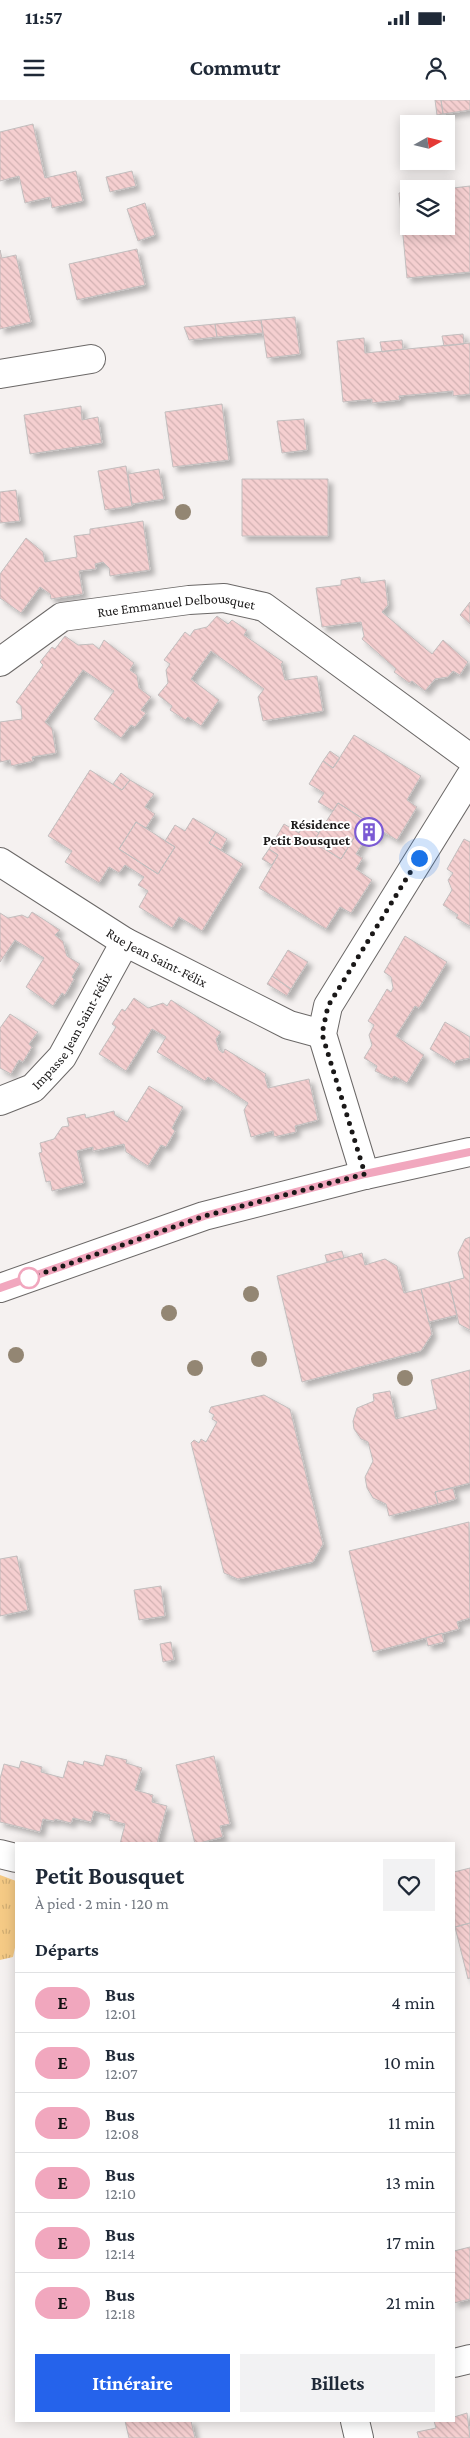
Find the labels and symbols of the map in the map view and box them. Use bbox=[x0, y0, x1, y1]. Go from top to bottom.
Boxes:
north arrow bbox=[400, 115, 455, 170]
street label: Rue Emmanuel Delbousquet bbox=[96, 590, 257, 620]
place label: Résidence Petit Bousquet bbox=[263, 816, 351, 848]
building icon: Résidence Petit Bousquet bbox=[354, 817, 384, 847]
your location bbox=[407, 846, 432, 871]
street label: Rue Jean Saint-Félix bbox=[104, 924, 210, 991]
street label: Impasse Jean Saint-Félix bbox=[28, 969, 115, 1093]
unlabelled marker bbox=[18, 1267, 40, 1289]

